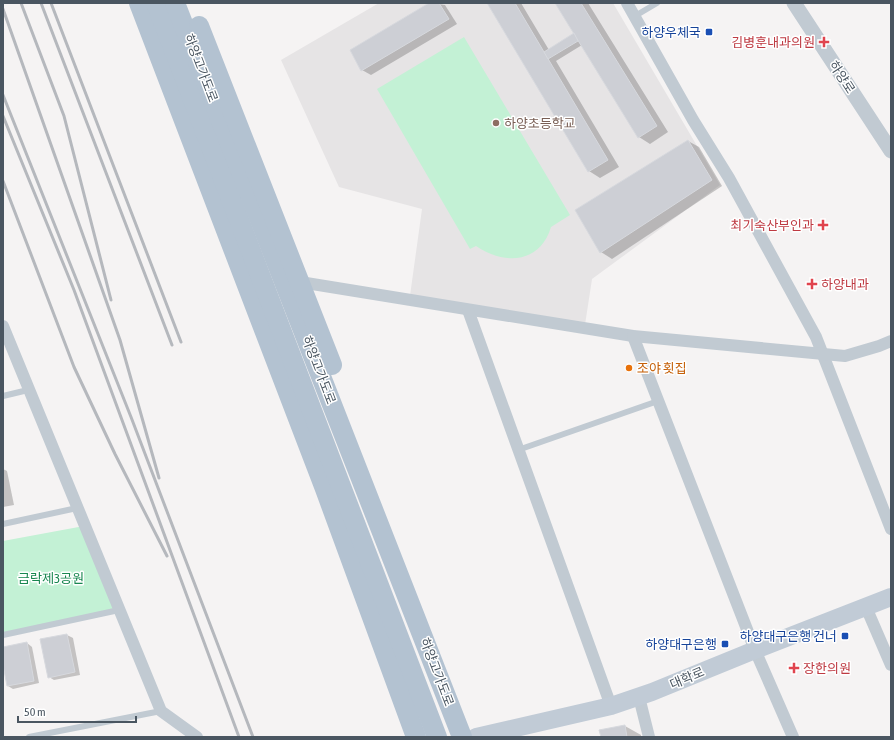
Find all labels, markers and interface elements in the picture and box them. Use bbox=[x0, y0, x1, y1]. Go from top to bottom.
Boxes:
place label: 하양우체국 bbox=[641, 25, 701, 40]
marker: 하양우체국 bbox=[704, 27, 714, 37]
street label: 하양고가도로 bbox=[181, 32, 221, 104]
place label: 김병훈내과의원 bbox=[731, 35, 815, 50]
marker: 김병훈내과의원 bbox=[818, 36, 830, 48]
street label: 하양로 bbox=[826, 58, 858, 96]
place label: 하양초등학교 bbox=[504, 116, 576, 131]
marker: 하양초등학교 bbox=[491, 118, 501, 128]
place label: 최기숙산부인과 bbox=[730, 218, 814, 233]
marker: 최기숙산부인과 bbox=[817, 219, 829, 231]
place label: 하양내과 bbox=[821, 277, 869, 292]
marker: 하양내과 bbox=[806, 278, 818, 290]
street label: 하양고가도로 bbox=[299, 334, 339, 406]
place label: 조야 횟집 bbox=[637, 361, 687, 376]
marker: 조야 횟집 bbox=[624, 363, 634, 373]
park label: 금락제3공원 bbox=[18, 571, 84, 586]
place label: 하양대구은행 건너 bbox=[740, 629, 837, 644]
marker: 하양대구은행 건너 bbox=[840, 631, 850, 641]
street label: 하양고가도로 bbox=[417, 636, 457, 708]
place label: 하양대구은행 bbox=[645, 637, 717, 652]
marker: 하양대구은행 bbox=[720, 639, 730, 649]
place label: 장한의원 bbox=[803, 661, 851, 676]
marker: 장한의원 bbox=[788, 662, 800, 674]
street label: 대학로 bbox=[668, 664, 706, 692]
scale bar bbox=[18, 698, 136, 724]
text: 50 m bbox=[24, 705, 46, 719]

